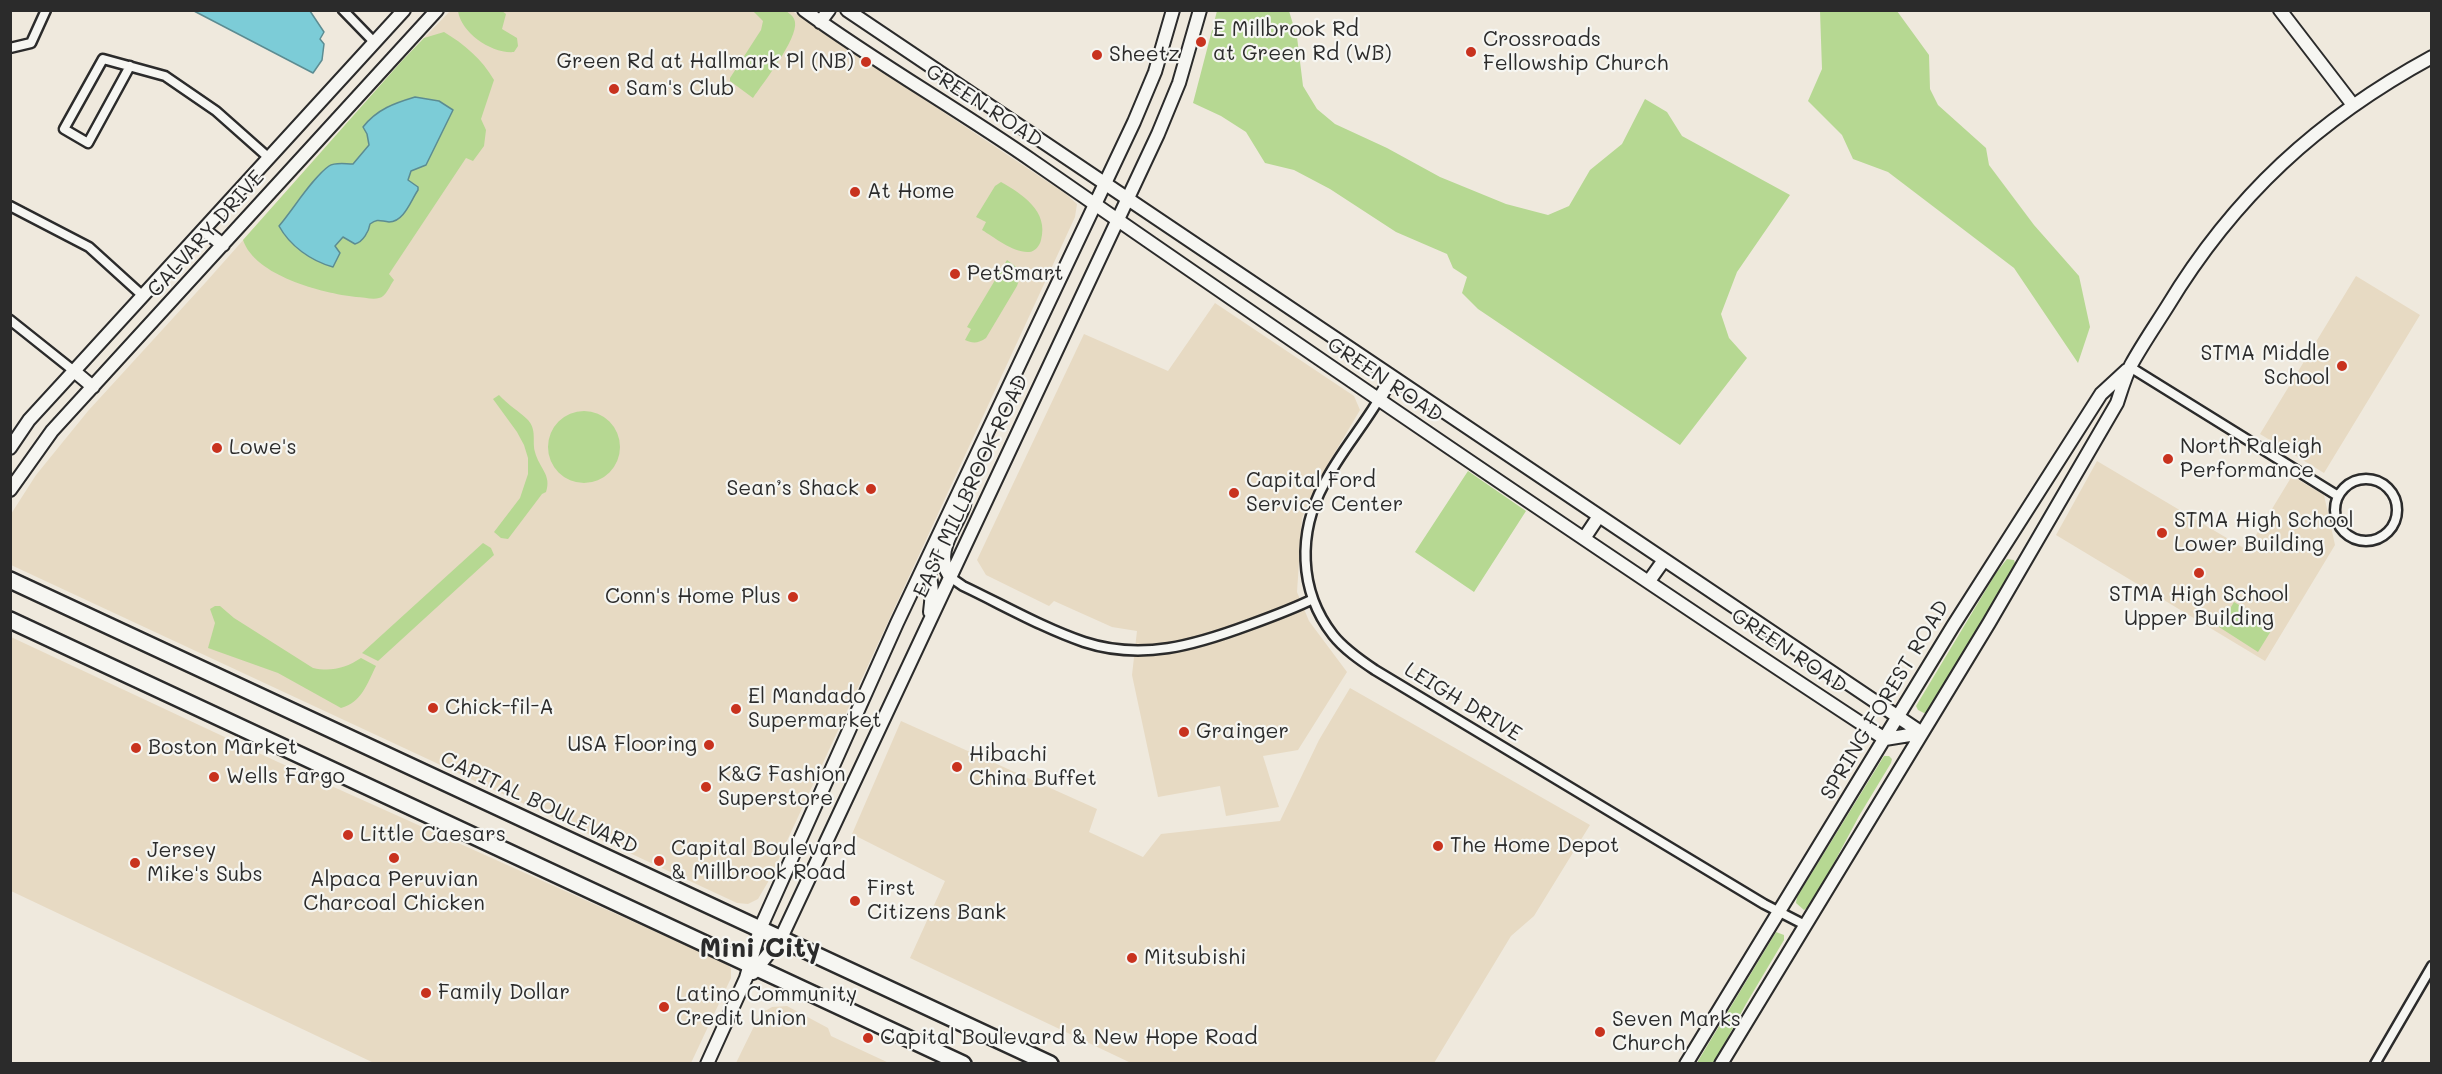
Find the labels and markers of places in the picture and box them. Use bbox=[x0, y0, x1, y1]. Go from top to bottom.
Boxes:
place label: E Millbrook Rd at Green Rd (WB) bbox=[1213, 17, 1392, 67]
place label: Crossroads Fellowship Church bbox=[1483, 27, 1668, 77]
marker: E Millbrook Rd at Green Rd (WB) bbox=[1194, 35, 1208, 49]
place label: Sheetz bbox=[1109, 42, 1180, 68]
marker: Crossroads Fellowship Church bbox=[1464, 45, 1478, 59]
marker: Sheetz bbox=[1090, 48, 1104, 62]
place label: Green Rd at Hallmark Pl (NB) bbox=[557, 49, 854, 75]
marker: Green Rd at Hallmark Pl (NB) bbox=[859, 55, 873, 69]
place label: Sam's Club bbox=[626, 76, 734, 102]
marker: Sam's Club bbox=[607, 82, 621, 96]
place label: At Home bbox=[867, 179, 955, 205]
marker: At Home bbox=[848, 185, 862, 199]
place label: PetSmart bbox=[967, 261, 1063, 287]
marker: PetSmart bbox=[948, 267, 962, 281]
place label: STMA Middle School bbox=[2200, 341, 2330, 391]
marker: STMA Middle School bbox=[2335, 359, 2349, 373]
place label: North Raleigh Performance bbox=[2180, 434, 2322, 484]
place label: Lowe's bbox=[229, 435, 297, 461]
marker: Lowe's bbox=[210, 441, 224, 455]
marker: North Raleigh Performance bbox=[2161, 452, 2175, 466]
place label: Capital Ford Service Center bbox=[1246, 468, 1403, 518]
place label: Sean’s Shack bbox=[727, 476, 859, 502]
marker: Sean’s Shack bbox=[864, 482, 878, 496]
marker: Capital Ford Service Center bbox=[1227, 486, 1241, 500]
place label: STMA High School Lower Building bbox=[2174, 508, 2354, 558]
marker: STMA High School Lower Building bbox=[2155, 526, 2169, 540]
marker: STMA High School Upper Building bbox=[2192, 566, 2206, 580]
place label: STMA High School Upper Building bbox=[2109, 582, 2289, 632]
place label: Conn's Home Plus bbox=[605, 584, 781, 610]
marker: Conn's Home Plus bbox=[786, 590, 800, 604]
place label: El Mandado Supermarket bbox=[748, 684, 882, 734]
place label: Chick-fil-A bbox=[445, 695, 554, 721]
marker: Chick-fil-A bbox=[426, 701, 440, 715]
marker: El Mandado Supermarket bbox=[729, 702, 743, 716]
place label: Grainger bbox=[1196, 719, 1289, 745]
marker: Grainger bbox=[1177, 725, 1191, 739]
place label: USA Flooring bbox=[567, 732, 697, 758]
place label: Boston Market bbox=[148, 735, 297, 761]
marker: USA Flooring bbox=[702, 738, 716, 752]
marker: Boston Market bbox=[129, 741, 143, 755]
place label: Hibachi China Buffet bbox=[969, 742, 1097, 792]
marker: Hibachi China Buffet bbox=[950, 760, 964, 774]
place label: K&G Fashion Superstore bbox=[718, 762, 846, 812]
place label: Wells Fargo bbox=[226, 764, 345, 790]
marker: Wells Fargo bbox=[207, 770, 221, 784]
marker: K&G Fashion Superstore bbox=[699, 780, 713, 794]
place label: Little Caesars bbox=[360, 822, 506, 848]
marker: Little Caesars bbox=[341, 828, 355, 842]
place label: The Home Depot bbox=[1450, 833, 1619, 859]
place label: Capital Boulevard & Millbrook Road bbox=[671, 836, 856, 886]
place label: Jersey Mike's Subs bbox=[147, 838, 263, 888]
marker: The Home Depot bbox=[1431, 839, 1445, 853]
marker: Alpaca Peruvian Charcoal Chicken bbox=[387, 851, 401, 865]
marker: Capital Boulevard & Millbrook Road bbox=[652, 854, 666, 868]
marker: Jersey Mike's Subs bbox=[128, 856, 142, 870]
place label: Alpaca Peruvian Charcoal Chicken bbox=[303, 867, 485, 917]
place label: First Citizens Bank bbox=[867, 876, 1006, 926]
marker: First Citizens Bank bbox=[848, 894, 862, 908]
place label: Mitsubishi bbox=[1144, 945, 1246, 971]
marker: Mitsubishi bbox=[1125, 951, 1139, 965]
place label: Family Dollar bbox=[438, 980, 570, 1006]
place label: Latino Community Credit Union bbox=[676, 982, 857, 1032]
marker: Family Dollar bbox=[419, 986, 433, 1000]
marker: Latino Community Credit Union bbox=[657, 1000, 671, 1014]
place label: Seven Marks Church bbox=[1612, 1007, 1741, 1057]
place label: Capital Boulevard & New Hope Road bbox=[880, 1025, 1258, 1051]
marker: Seven Marks Church bbox=[1593, 1025, 1607, 1039]
marker: Capital Boulevard & New Hope Road bbox=[861, 1031, 875, 1045]

